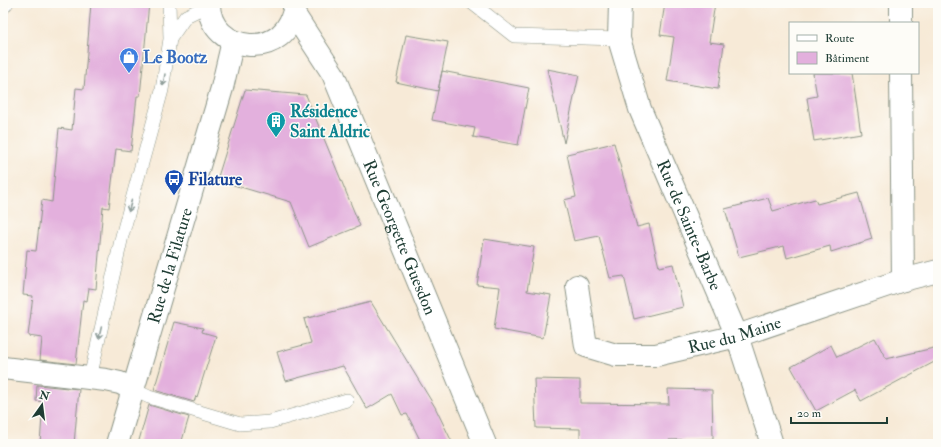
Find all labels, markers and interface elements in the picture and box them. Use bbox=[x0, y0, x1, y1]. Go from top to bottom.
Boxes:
legend bbox=[789, 22, 919, 74]
text: Route bbox=[825, 31, 854, 46]
shop icon: Le Bootz bbox=[118, 46, 140, 74]
place label: Le Bootz bbox=[143, 47, 208, 68]
text: Bâtiment bbox=[825, 51, 869, 66]
one-way arrow bbox=[159, 74, 167, 87]
place label: Résidence Saint Aldric bbox=[290, 101, 370, 142]
building icon: Résidence Saint Aldric bbox=[265, 110, 287, 138]
street label: Rue de Sainte-Barbe bbox=[652, 156, 726, 293]
street label: Rue Georgette Guesdon bbox=[358, 157, 441, 318]
bus stop icon: Filature bbox=[163, 168, 185, 196]
place label: Filature bbox=[188, 169, 243, 190]
one-way arrow bbox=[126, 199, 133, 212]
street label: Rue de la Filature bbox=[143, 205, 197, 326]
street label: Rue du Maine bbox=[686, 312, 784, 358]
one-way arrow bbox=[96, 326, 104, 339]
north arrow bbox=[22, 385, 62, 425]
text: N bbox=[37, 388, 52, 404]
scale bar bbox=[791, 399, 887, 425]
text: 20 m bbox=[797, 406, 822, 421]

